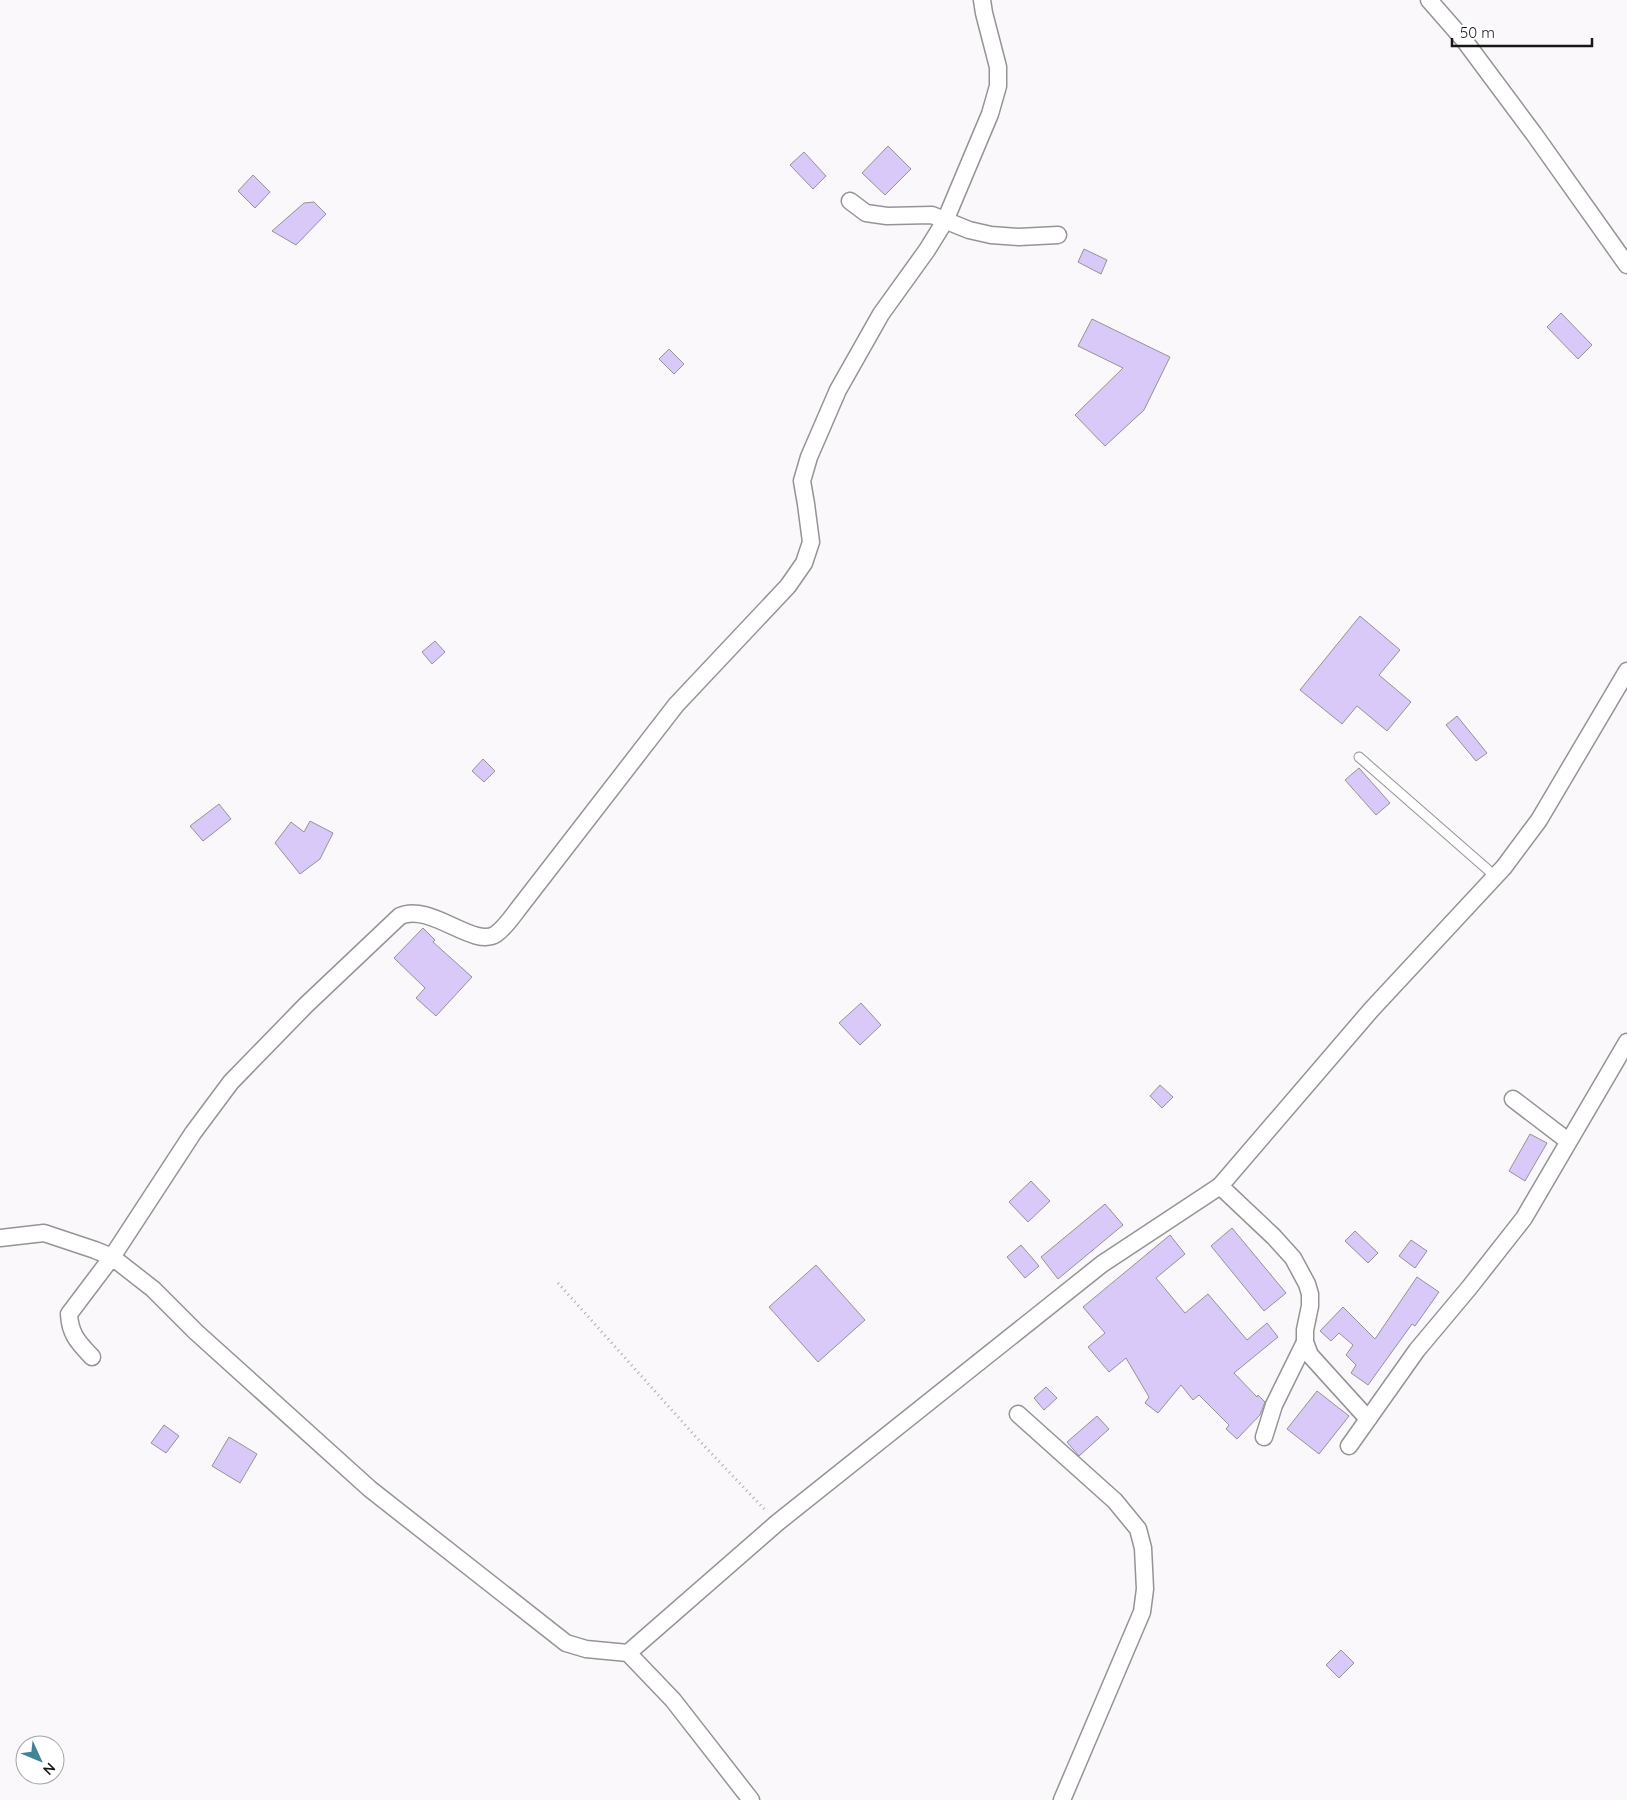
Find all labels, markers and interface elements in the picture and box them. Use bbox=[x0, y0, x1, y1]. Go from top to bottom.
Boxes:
scale bar bbox=[1452, 15, 1592, 47]
text: 50 m bbox=[1460, 23, 1495, 42]
north arrow bbox=[15, 1735, 65, 1785]
text: N bbox=[39, 1759, 59, 1779]

